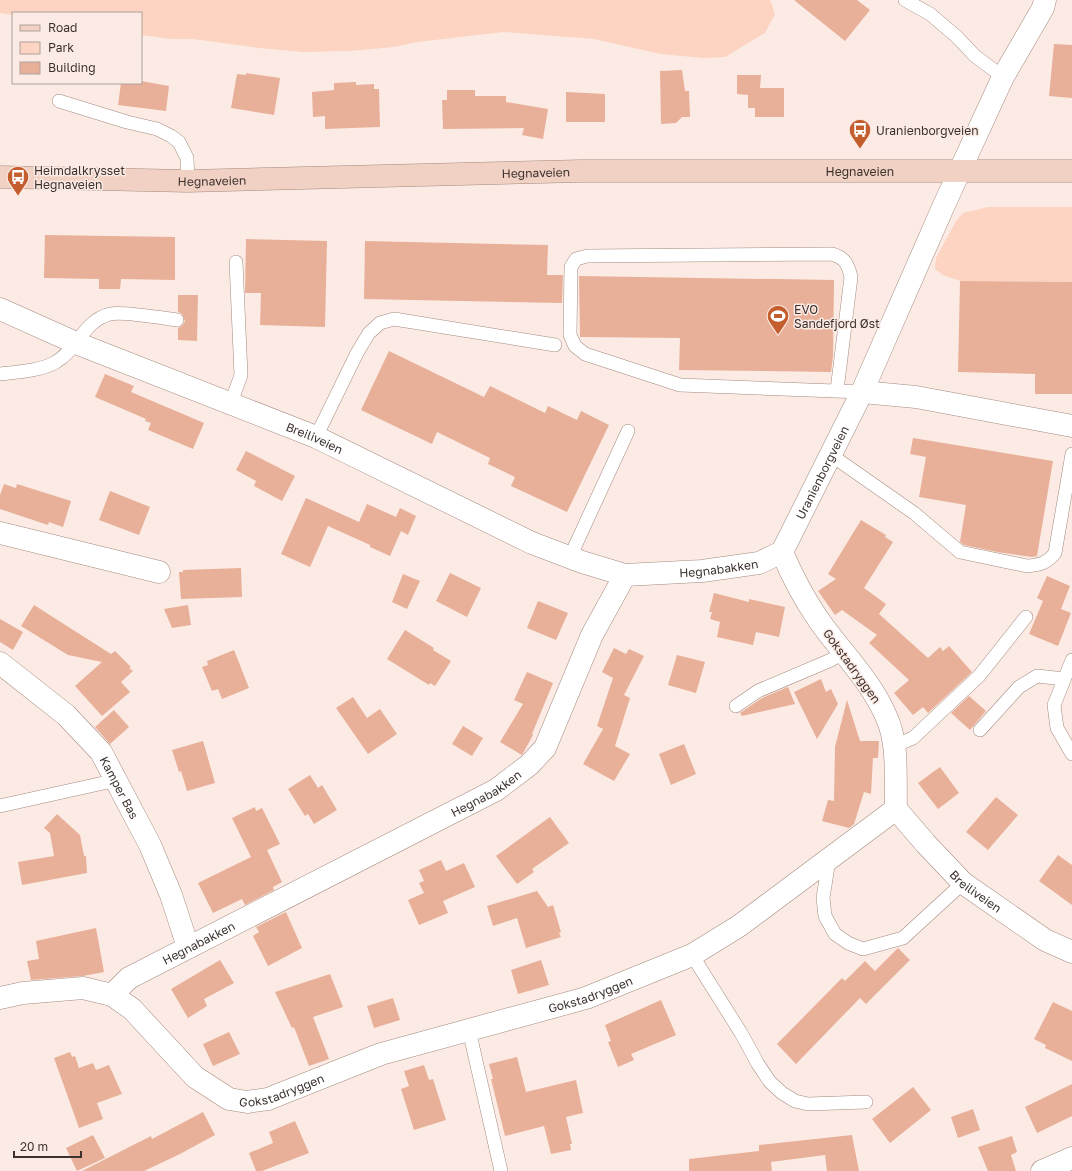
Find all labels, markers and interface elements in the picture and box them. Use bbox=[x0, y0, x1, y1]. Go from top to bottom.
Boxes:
legend bbox=[12, 12, 142, 84]
text: Road bbox=[48, 20, 77, 35]
text: Park bbox=[48, 40, 74, 55]
text: Building bbox=[48, 60, 96, 75]
bus stop icon: Uranienborgveien bbox=[847, 117, 873, 150]
place label: Uranienborgveien bbox=[876, 123, 979, 138]
place label: Heimdalkrysset Hegnaveien bbox=[34, 163, 125, 192]
bus stop icon: Heimdalkrysset Hegnaveien bbox=[5, 164, 31, 197]
street label: Hegnaveien bbox=[501, 164, 570, 181]
street label: Hegnaveien bbox=[826, 164, 894, 179]
street label: Hegnaveien bbox=[178, 172, 246, 189]
place label: EVO Sandefjord Øst bbox=[794, 302, 880, 331]
sports icon: EVO Sandefjord Øst bbox=[765, 303, 791, 336]
street label: Breiliveien bbox=[284, 419, 346, 457]
street label: Uranienborgveien bbox=[792, 423, 851, 522]
street label: Hegnabakken bbox=[679, 556, 759, 580]
street label: Gokstadryggen bbox=[820, 626, 884, 706]
street label: Kamper Bas bbox=[97, 753, 142, 821]
street label: Hegnabakken bbox=[448, 766, 524, 820]
street label: Breiliveien bbox=[947, 867, 1005, 915]
street label: Hegnabakken bbox=[160, 918, 237, 967]
street label: Gokstadryggen bbox=[546, 972, 635, 1016]
street label: Gokstadryggen bbox=[238, 1070, 326, 1110]
scale bar bbox=[14, 1133, 81, 1159]
text: 20 m bbox=[20, 1139, 48, 1154]

